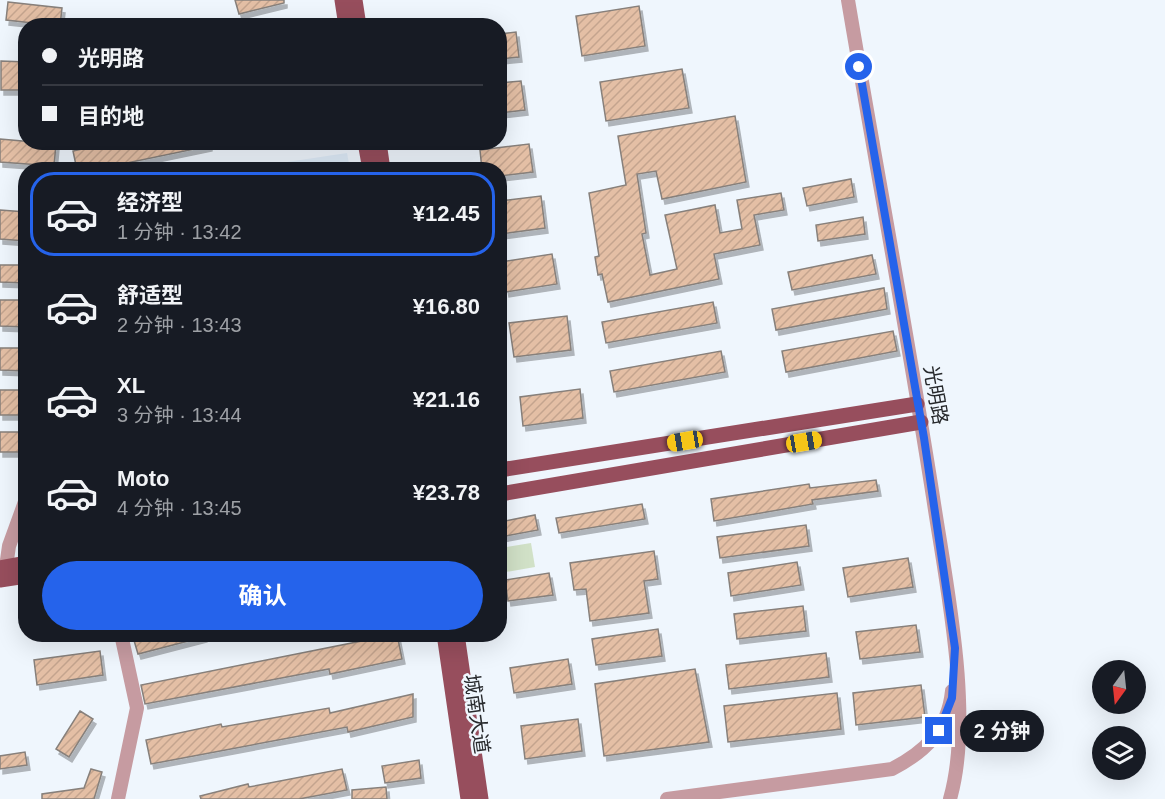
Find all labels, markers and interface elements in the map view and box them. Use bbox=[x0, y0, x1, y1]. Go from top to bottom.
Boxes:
text: 光明路 bbox=[78, 46, 144, 71]
route start bbox=[845, 53, 872, 80]
text: 目的地 bbox=[78, 104, 144, 129]
icon: car bbox=[45, 187, 99, 241]
text: 经济型 bbox=[117, 190, 183, 215]
text: ¥12.45 bbox=[413, 201, 480, 226]
text: 1 分钟 · 13:42 bbox=[117, 221, 242, 243]
icon: car bbox=[45, 280, 99, 334]
text: 舒适型 bbox=[117, 283, 183, 308]
text: ¥16.80 bbox=[413, 294, 480, 319]
text: 2 分钟 · 13:43 bbox=[117, 314, 242, 336]
street label: 光明路 bbox=[920, 364, 952, 426]
icon: car bbox=[45, 373, 99, 427]
text: XL bbox=[117, 373, 145, 398]
text: ¥21.16 bbox=[413, 387, 480, 412]
text: 3 分钟 · 13:44 bbox=[117, 404, 242, 426]
car bbox=[666, 429, 704, 453]
car bbox=[785, 430, 823, 454]
icon: car bbox=[45, 466, 99, 520]
text: Moto bbox=[117, 466, 170, 491]
text: ¥23.78 bbox=[413, 480, 480, 505]
text: 4 分钟 · 13:45 bbox=[117, 497, 242, 519]
button: 确认 bbox=[42, 561, 483, 630]
north arrow bbox=[1092, 660, 1146, 714]
map controls bbox=[1092, 660, 1146, 780]
street label: 城南大道 bbox=[461, 673, 493, 755]
callout: 2 分钟 bbox=[960, 710, 1044, 752]
route end bbox=[925, 717, 952, 744]
text: 2 分钟 bbox=[974, 720, 1030, 742]
button: layers bbox=[1092, 726, 1146, 780]

